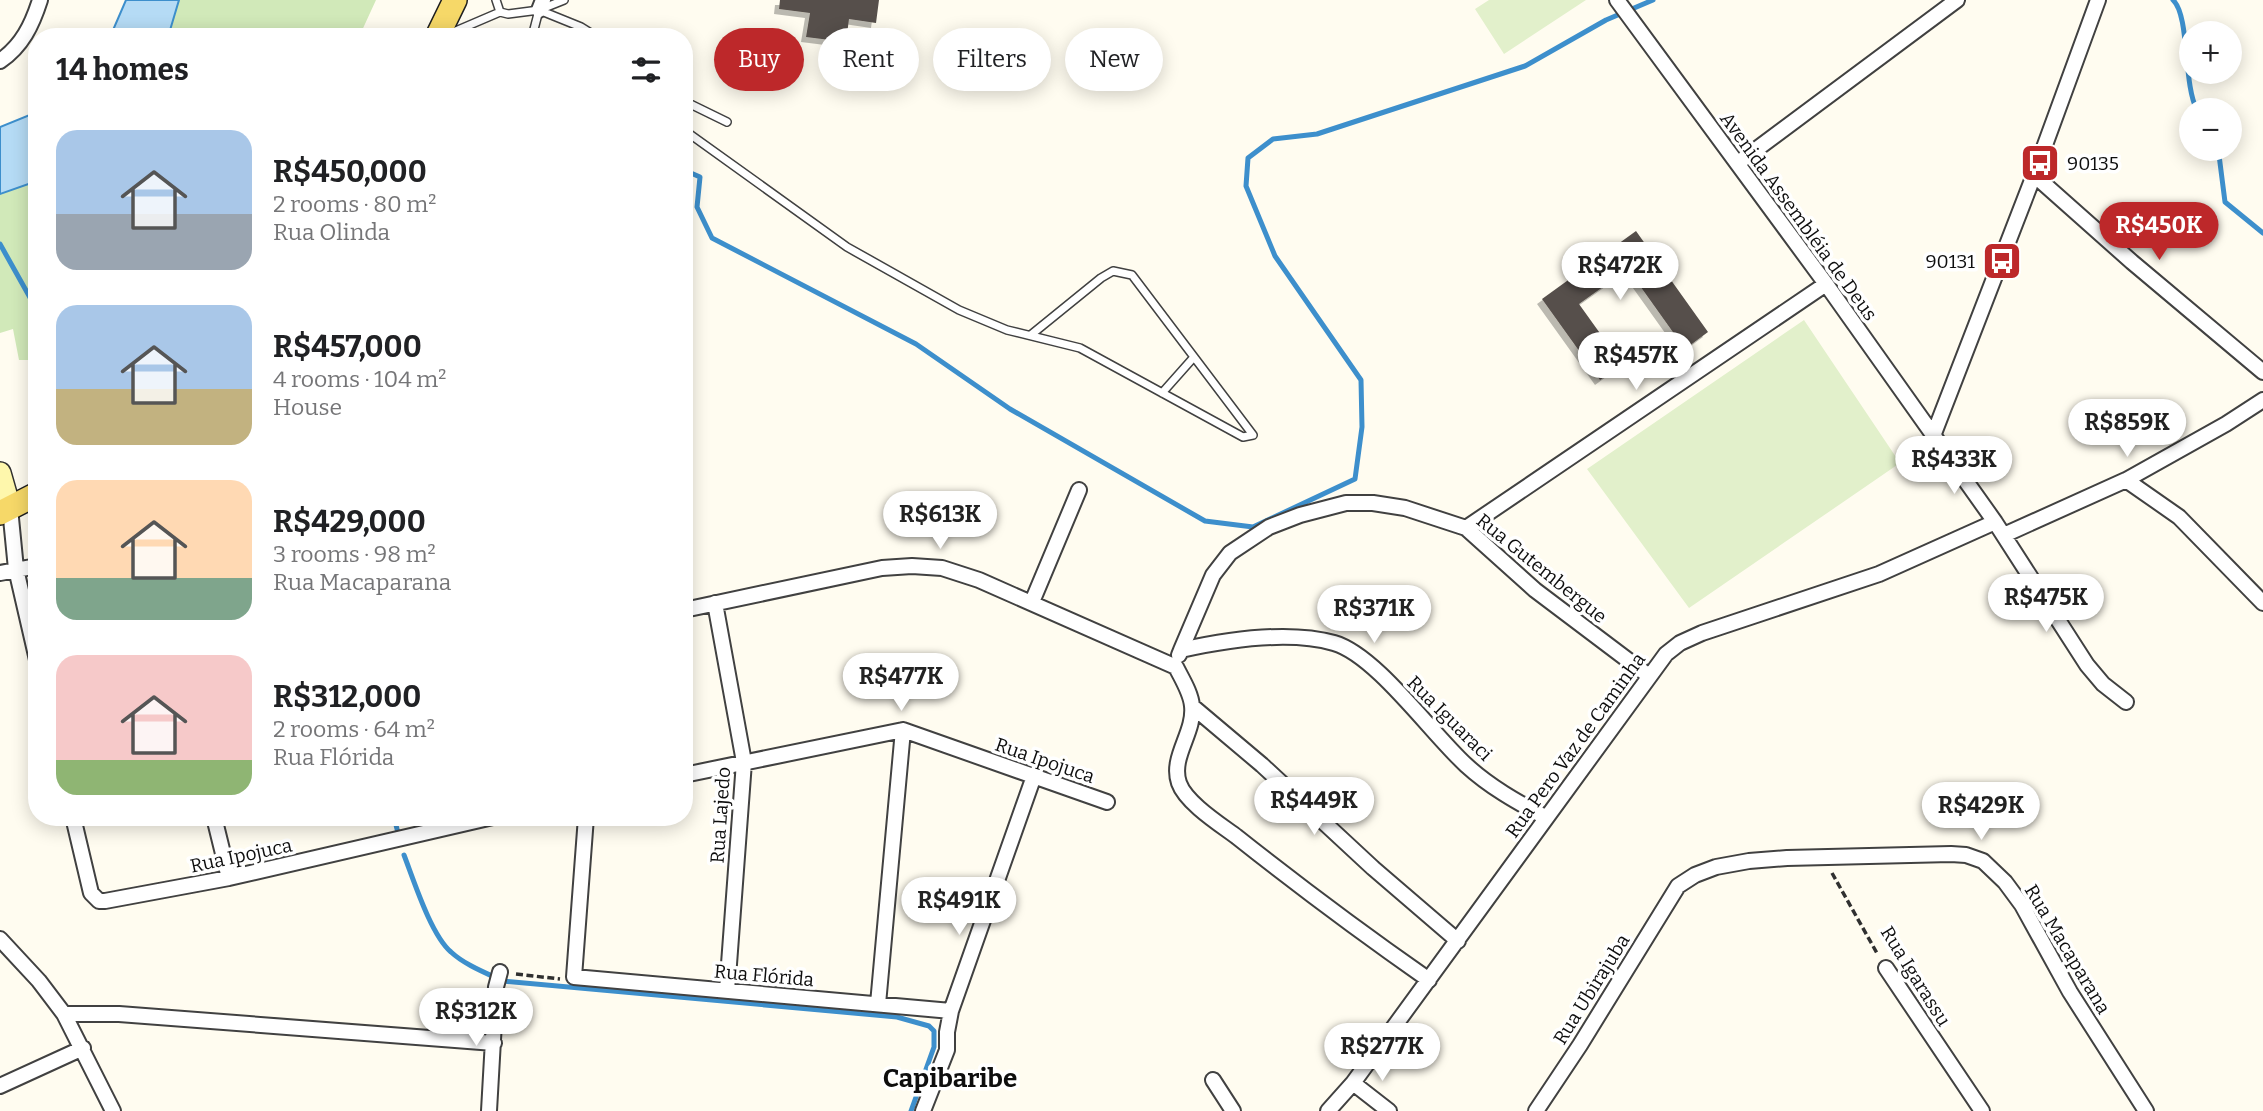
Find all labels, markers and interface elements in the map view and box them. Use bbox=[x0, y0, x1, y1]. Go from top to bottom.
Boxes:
map controls bbox=[2179, 21, 2242, 161]
button: + bbox=[2179, 21, 2242, 84]
chip: Buy bbox=[714, 28, 804, 91]
chip: Rent bbox=[818, 28, 919, 91]
chip: Filters bbox=[933, 28, 1051, 91]
chip: New bbox=[1065, 28, 1163, 91]
icon: filters bbox=[627, 51, 665, 89]
text: 14 homes bbox=[56, 52, 189, 88]
button: − bbox=[2179, 98, 2242, 161]
street label: Avenida Assembléia de Deus bbox=[1715, 108, 1882, 325]
bus stop icon: 90135 bbox=[2019, 142, 2061, 184]
place label: 90135 bbox=[2067, 152, 2119, 175]
text: R$450,000 bbox=[273, 154, 427, 190]
icon: home bbox=[112, 158, 196, 242]
text: 2 rooms · 80 m² bbox=[273, 190, 436, 218]
pin: R$450K bbox=[2102, 202, 2216, 262]
text: R$450K bbox=[2115, 211, 2203, 239]
text: Rua Olinda bbox=[273, 218, 390, 246]
bus stop icon: 90131 bbox=[1981, 240, 2023, 282]
pin: R$472K bbox=[1563, 243, 1677, 302]
place label: 90131 bbox=[1925, 250, 1975, 273]
text: R$472K bbox=[1578, 251, 1662, 279]
text: R$457,000 bbox=[273, 329, 422, 365]
pin: R$457K bbox=[1579, 332, 1693, 392]
icon: home bbox=[112, 333, 196, 417]
text: R$457K bbox=[1594, 341, 1678, 369]
text: 4 rooms · 104 m² bbox=[273, 365, 446, 393]
text: House bbox=[273, 393, 342, 421]
pin: R$859K bbox=[2070, 400, 2184, 459]
text: R$859K bbox=[2084, 408, 2170, 436]
pin: R$433K bbox=[1897, 436, 2011, 496]
text: R$433K bbox=[1911, 445, 1997, 473]
pin: R$613K bbox=[883, 491, 997, 551]
text: R$613K bbox=[899, 500, 981, 528]
text: R$429,000 bbox=[273, 504, 426, 540]
icon: home bbox=[112, 508, 196, 592]
street label: Rua Gutembergue bbox=[1472, 509, 1612, 628]
text: 3 rooms · 98 m² bbox=[273, 540, 436, 568]
text: Rua Macaparana bbox=[273, 568, 451, 596]
pin: R$475K bbox=[1989, 574, 2103, 634]
text: R$475K bbox=[2004, 583, 2088, 611]
pin: R$371K bbox=[1317, 586, 1431, 645]
text: R$371K bbox=[1333, 594, 1415, 622]
street label: Rua Pero Vaz de Caminha bbox=[1501, 648, 1651, 842]
pin: R$477K bbox=[844, 654, 958, 713]
text: R$477K bbox=[859, 662, 943, 690]
street label: Rua Iguaraci bbox=[1402, 671, 1497, 766]
text: R$312,000 bbox=[273, 679, 421, 715]
icon: home bbox=[112, 683, 196, 767]
text: 2 rooms · 64 m² bbox=[273, 715, 435, 743]
street label: Rua Ipojuca bbox=[992, 733, 1098, 788]
text: Rua Flórida bbox=[273, 743, 394, 771]
street label: Rua Lajedo bbox=[706, 766, 735, 864]
pin: R$449K bbox=[1257, 778, 1371, 837]
pin: R$429K bbox=[1924, 782, 2038, 842]
text: R$449K bbox=[1270, 786, 1358, 814]
text: R$429K bbox=[1938, 791, 2024, 819]
street label: Rua Ipojuca bbox=[188, 833, 295, 878]
pin: R$491K bbox=[902, 878, 1016, 937]
street label: Rua Macaparana bbox=[2020, 880, 2116, 1019]
text: R$491K bbox=[917, 886, 1001, 914]
street label: Rua Igarassu bbox=[1876, 922, 1956, 1031]
street label: Rua Ubirajuba bbox=[1548, 929, 1635, 1049]
street label: Rua Flórida bbox=[713, 960, 815, 991]
pin: R$312K bbox=[419, 988, 533, 1048]
text: R$312K bbox=[435, 997, 517, 1025]
pin: R$277K bbox=[1325, 1024, 1439, 1083]
text: R$277K bbox=[1340, 1032, 1424, 1060]
district label: Capibaribe bbox=[883, 1063, 1017, 1094]

